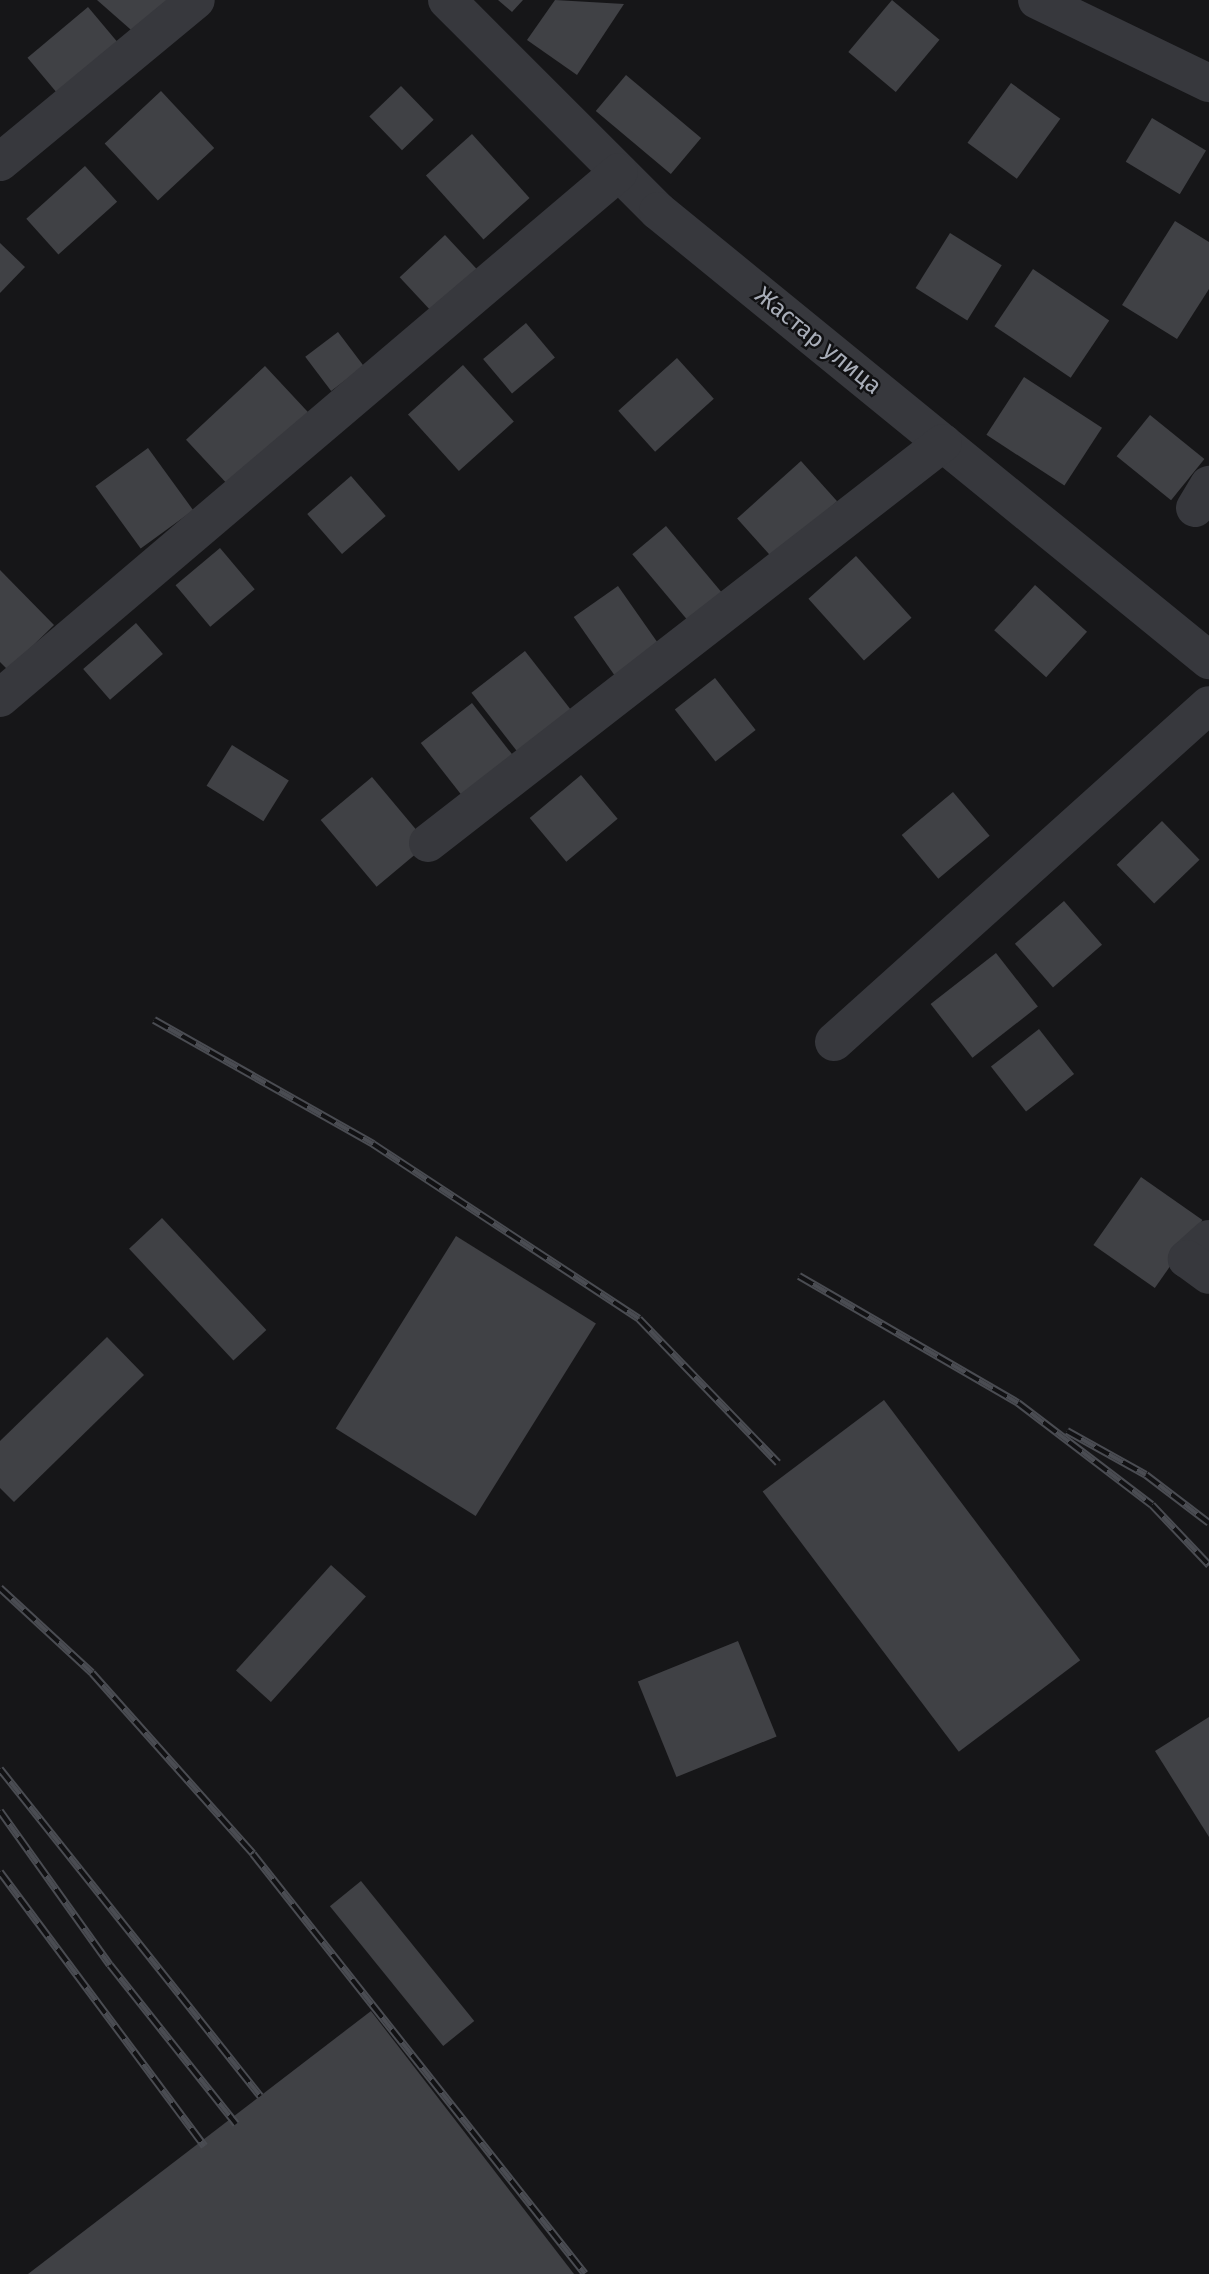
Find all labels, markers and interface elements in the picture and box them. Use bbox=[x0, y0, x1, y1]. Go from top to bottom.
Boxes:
street label: Жастар улица bbox=[749, 281, 887, 401]

